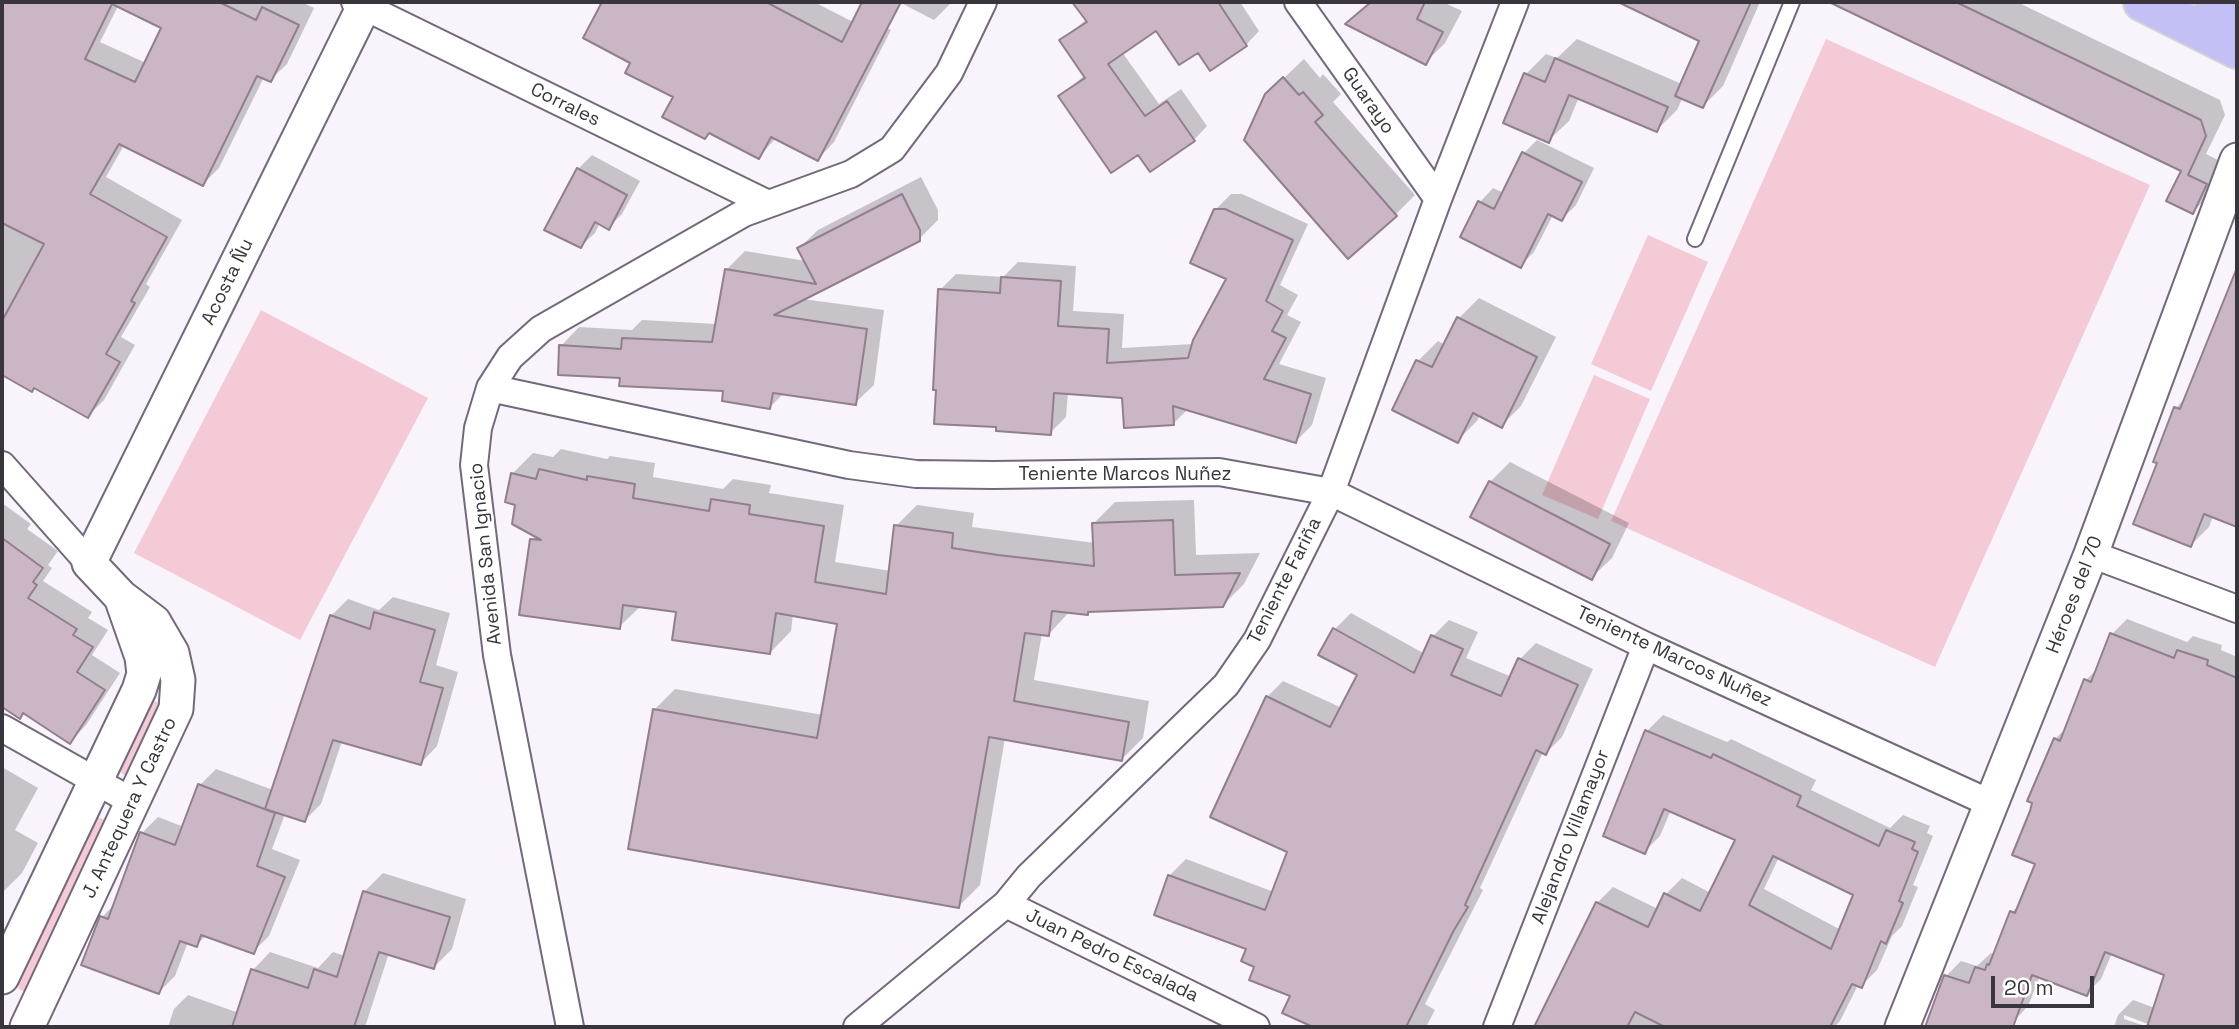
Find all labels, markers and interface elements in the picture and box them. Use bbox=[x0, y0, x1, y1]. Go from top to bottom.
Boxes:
street label: Guarayo bbox=[1337, 63, 1399, 139]
street label: Corrales bbox=[526, 78, 604, 132]
street label: Acosta Ñu bbox=[197, 235, 259, 329]
street label: Avenida San Ignacio bbox=[465, 462, 507, 646]
street label: Teniente Marcos Nuñez bbox=[1019, 464, 1231, 486]
street label: Teniente Fariña bbox=[1243, 514, 1327, 648]
street label: Héroes del 70 bbox=[2042, 533, 2108, 657]
street label: Teniente Marcos Nuñez bbox=[1573, 602, 1775, 712]
street label: J. Antequera Y Castro bbox=[78, 714, 182, 902]
street label: Alejandro Villamayor bbox=[1527, 747, 1615, 927]
street label: Juan Pedro Escalada bbox=[1022, 904, 1202, 1008]
scale bar bbox=[1994, 962, 2097, 1006]
text: 20 m bbox=[2004, 974, 2054, 1001]

